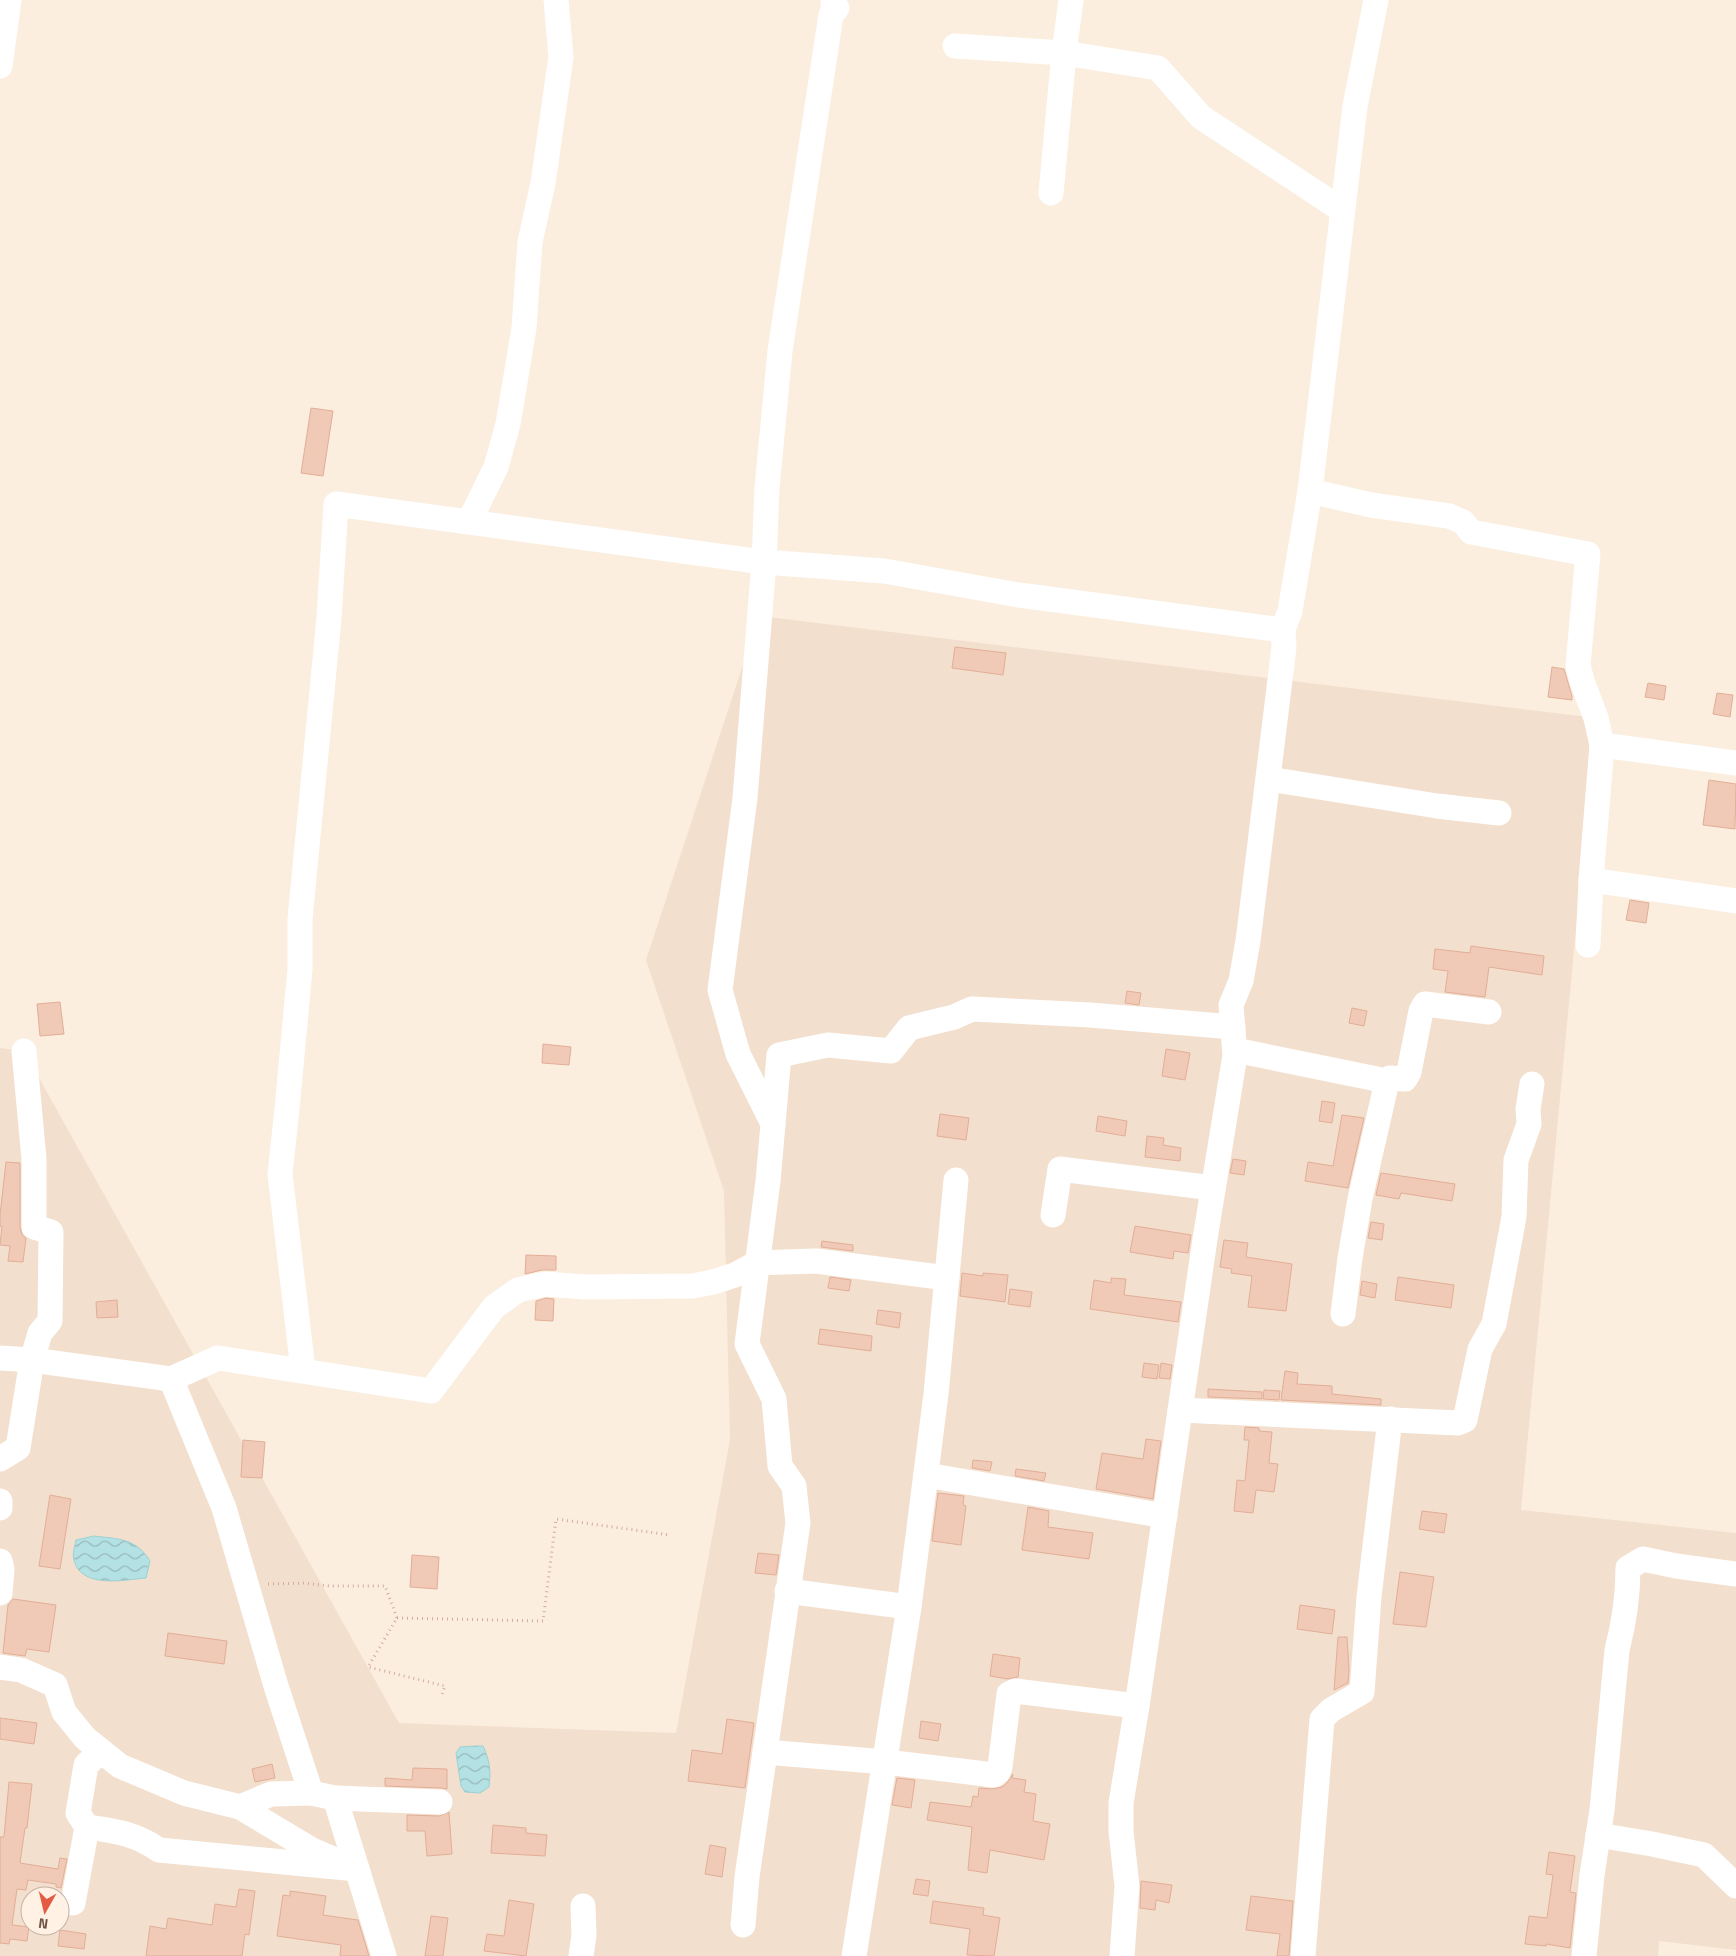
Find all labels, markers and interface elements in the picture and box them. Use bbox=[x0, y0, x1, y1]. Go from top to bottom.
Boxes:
north arrow bbox=[20, 1886, 70, 1936]
text: N bbox=[37, 1913, 49, 1935]

